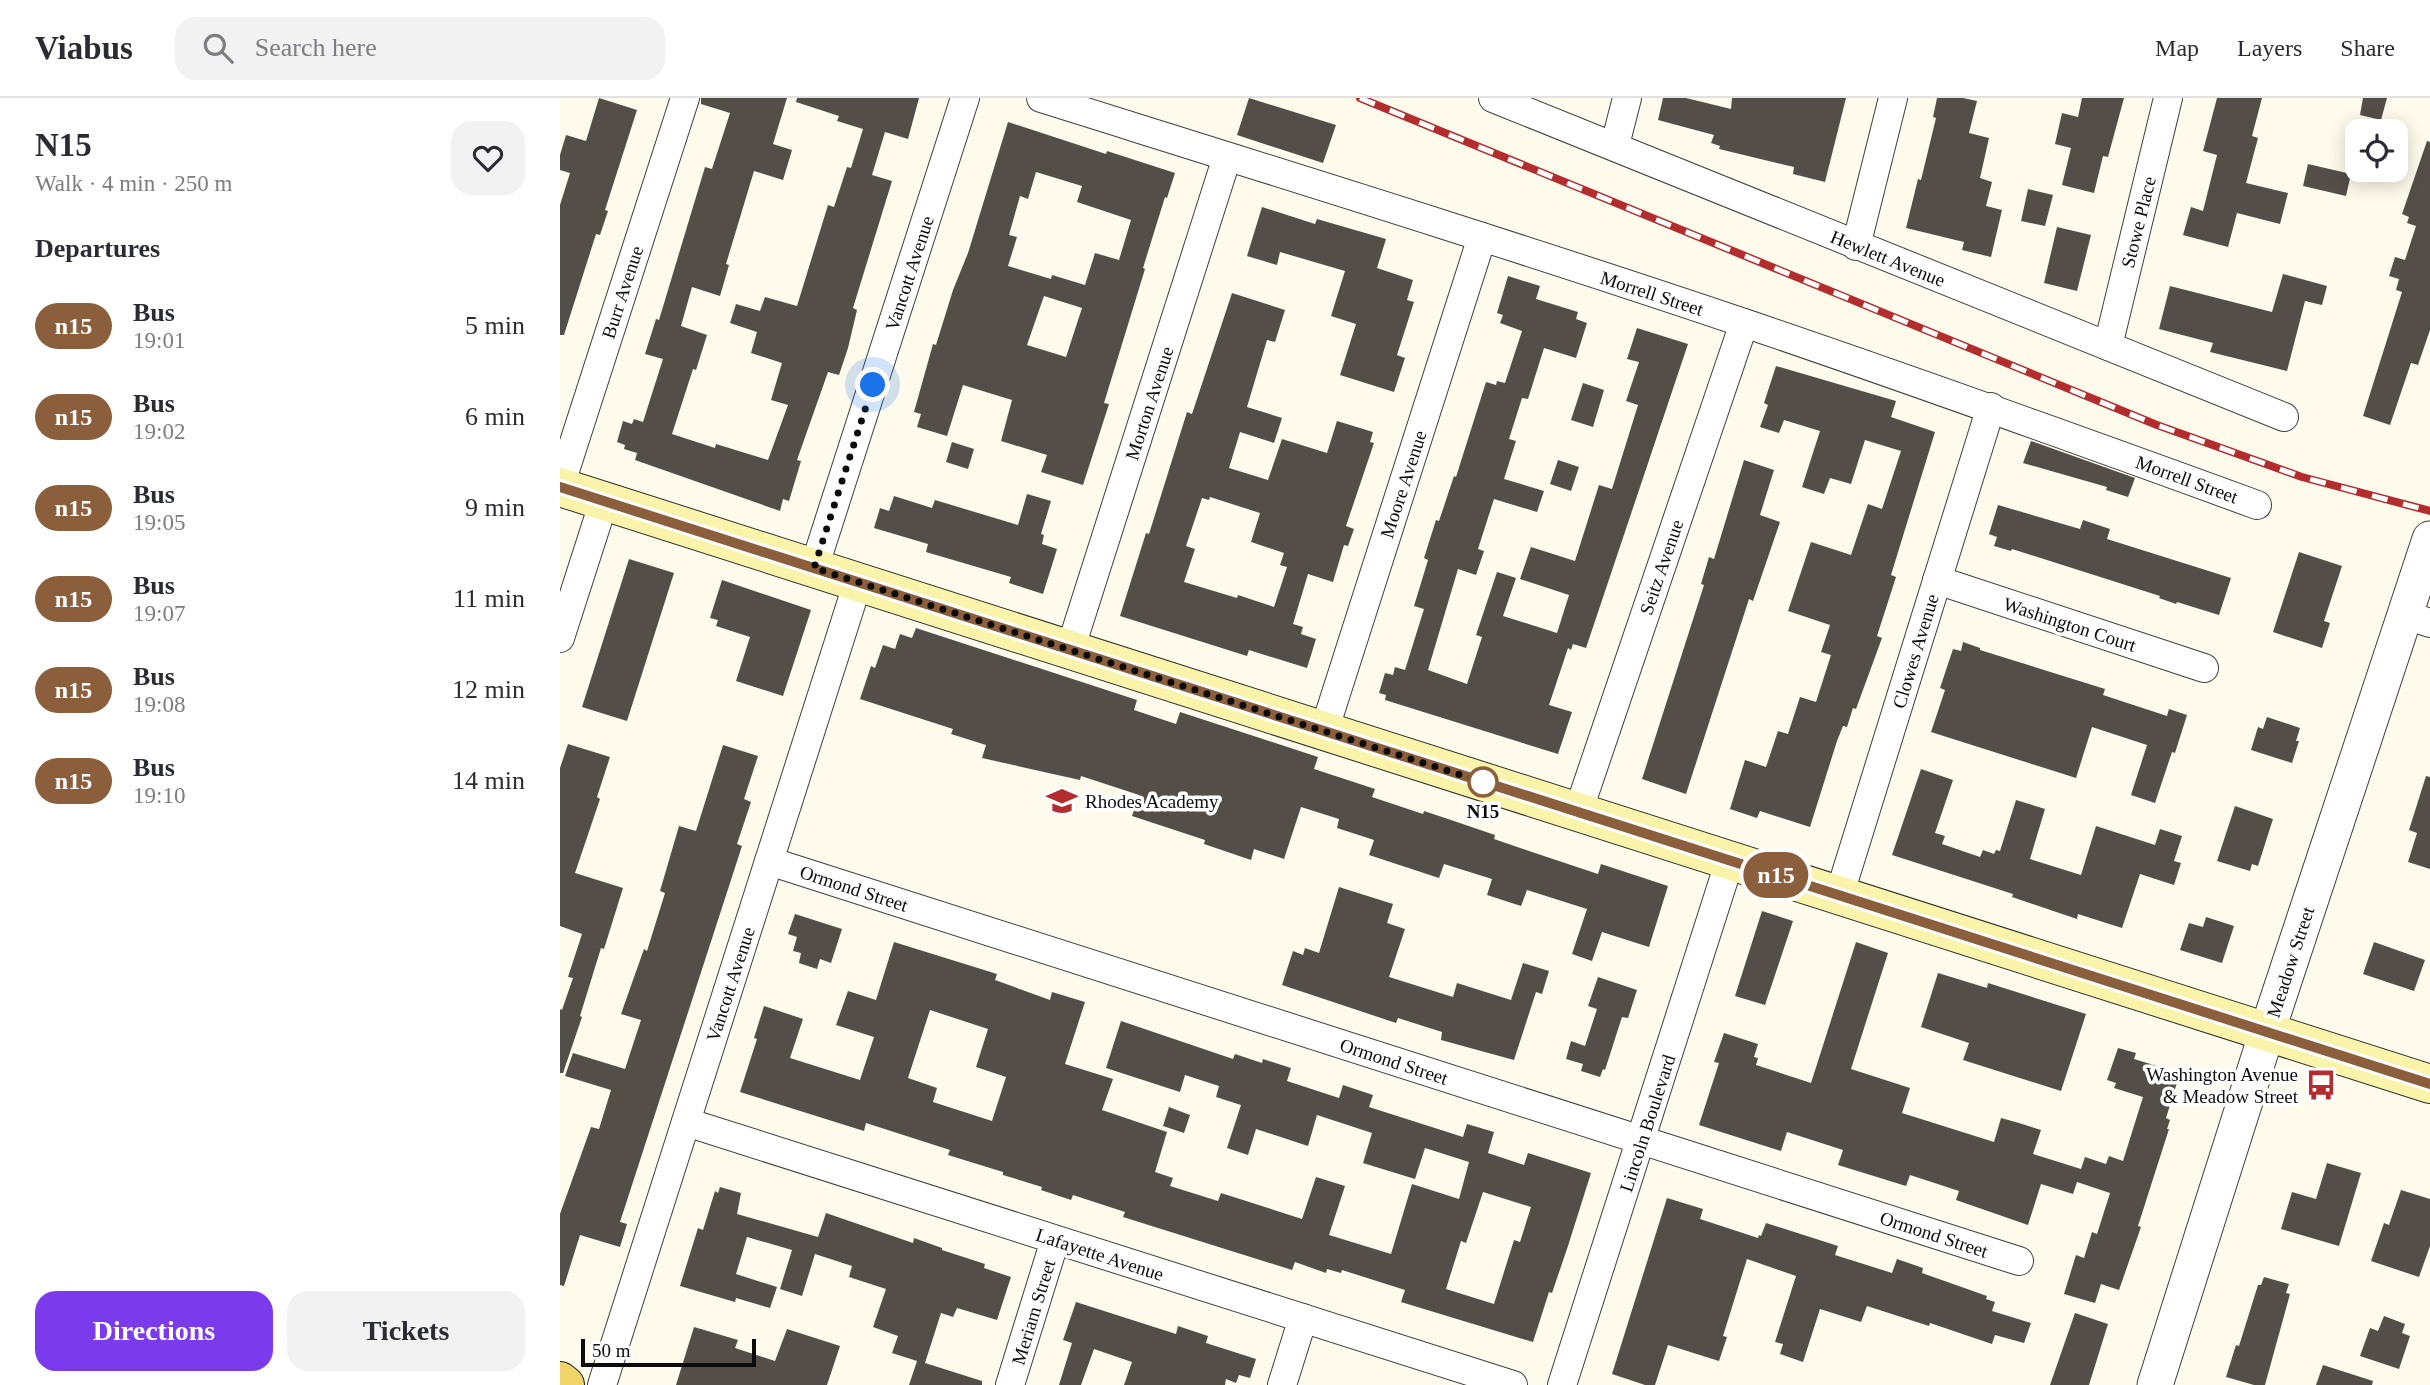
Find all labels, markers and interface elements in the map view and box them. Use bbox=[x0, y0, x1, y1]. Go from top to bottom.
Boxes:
search box bbox=[175, 17, 665, 80]
icon: search bbox=[199, 29, 237, 67]
text: Viabus bbox=[35, 30, 133, 66]
text: Search here bbox=[255, 33, 377, 62]
text: Map bbox=[2155, 35, 2199, 61]
text: Layers bbox=[2237, 35, 2302, 61]
text: Share bbox=[2340, 35, 2395, 61]
map controls bbox=[2345, 119, 2408, 182]
button: locate bbox=[2345, 119, 2408, 182]
button: heart bbox=[451, 121, 525, 195]
text: N15 bbox=[35, 127, 92, 163]
text: Walk · 4 min · 250 m bbox=[35, 171, 232, 196]
street label: Stowe Place bbox=[2117, 174, 2160, 270]
street label: Vancott Avenue bbox=[881, 213, 938, 333]
street label: Hewlett Avenue bbox=[1828, 226, 1948, 291]
text: Departures bbox=[35, 234, 160, 263]
street label: Burr Avenue bbox=[598, 243, 647, 341]
street label: Morrell Street bbox=[1598, 267, 1707, 320]
text: Bus bbox=[133, 298, 175, 327]
text: 5 min bbox=[465, 311, 525, 340]
text: n15 bbox=[55, 313, 92, 339]
text: 19:01 bbox=[133, 328, 185, 353]
street label: Morton Avenue bbox=[1121, 344, 1178, 463]
your location bbox=[855, 367, 890, 402]
text: Bus bbox=[133, 389, 175, 418]
text: 6 min bbox=[465, 402, 525, 431]
text: n15 bbox=[55, 404, 92, 430]
text: 19:02 bbox=[133, 419, 185, 444]
street label: Moore Avenue bbox=[1376, 428, 1431, 541]
street label: Morrell Street bbox=[2133, 451, 2241, 508]
text: Bus bbox=[133, 480, 175, 509]
text: 9 min bbox=[465, 493, 525, 522]
text: n15 bbox=[55, 495, 92, 521]
text: 19:05 bbox=[133, 510, 185, 535]
street label: Seitz Avenue bbox=[1635, 517, 1688, 618]
text: Bus bbox=[133, 571, 175, 600]
text: 11 min bbox=[453, 584, 525, 613]
text: n15 bbox=[55, 586, 92, 612]
street label: Clowes Avenue bbox=[1888, 591, 1943, 711]
street label: Washington Court bbox=[2001, 593, 2140, 656]
text: 19:07 bbox=[133, 601, 185, 626]
text: Bus bbox=[133, 662, 175, 691]
text: 12 min bbox=[452, 675, 525, 704]
text: n15 bbox=[55, 677, 92, 703]
text: 19:08 bbox=[133, 692, 185, 717]
text: Bus bbox=[133, 753, 175, 782]
text: 14 min bbox=[452, 766, 525, 795]
marker: N15 bbox=[1468, 767, 1498, 797]
text: n15 bbox=[55, 768, 92, 794]
text: 19:10 bbox=[133, 783, 185, 808]
school or university icon: Rhodes Academy bbox=[1045, 784, 1079, 818]
place label: Rhodes Academy bbox=[1085, 791, 1219, 812]
place label: N15 bbox=[1467, 801, 1499, 822]
line badge: n15 bbox=[1736, 852, 1816, 898]
street label: Ormond Street bbox=[797, 861, 911, 916]
text: n15 bbox=[1757, 862, 1795, 888]
street label: Meadow Street bbox=[2263, 903, 2319, 1020]
street label: Vancott Avenue bbox=[702, 924, 759, 1044]
street label: Ormond Street bbox=[1337, 1034, 1451, 1089]
street label: Lincoln Boulevard bbox=[1615, 1051, 1680, 1194]
place label: Washington Avenue & Meadow Street bbox=[2146, 1064, 2299, 1107]
bus stop icon: Washington Avenue & Meadow Street bbox=[2304, 1068, 2338, 1102]
street label: Ormond Street bbox=[1877, 1207, 1991, 1262]
street label: Lafayette Avenue bbox=[1033, 1224, 1166, 1285]
street label: Meriam Street bbox=[1007, 1256, 1060, 1367]
button: Directions bbox=[35, 1291, 273, 1371]
button: Tickets bbox=[287, 1291, 525, 1371]
scale bar bbox=[581, 1336, 756, 1368]
text: 50 m bbox=[592, 1340, 631, 1361]

